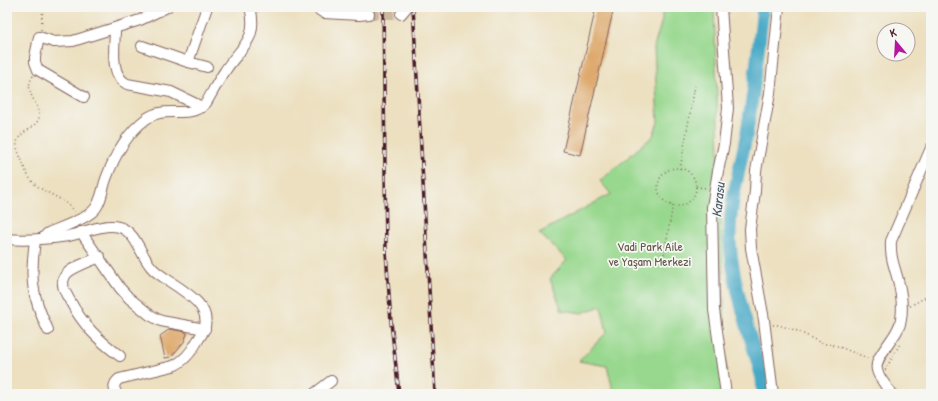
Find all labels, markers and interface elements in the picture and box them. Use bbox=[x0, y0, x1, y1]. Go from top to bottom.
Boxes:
north arrow bbox=[876, 22, 916, 62]
text: K bbox=[888, 25, 898, 40]
water label: Karasu bbox=[706, 180, 729, 218]
park label: Vadi Park Aile ve Yaşam Merkezi bbox=[608, 237, 692, 270]

